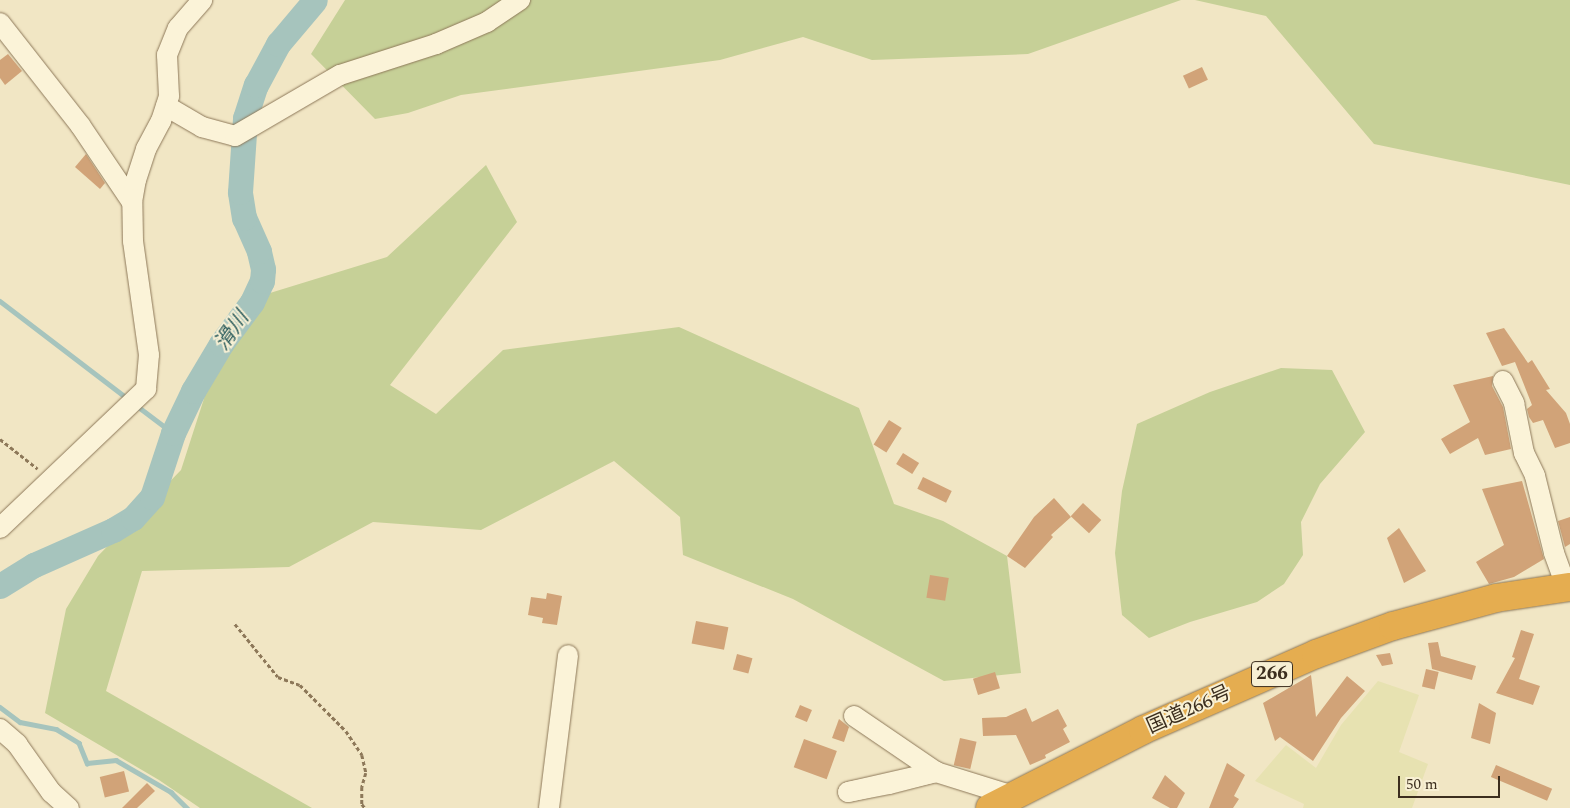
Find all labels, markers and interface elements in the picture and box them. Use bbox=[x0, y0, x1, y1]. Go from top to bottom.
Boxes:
water label: 滑川 bbox=[210, 307, 254, 355]
road number: 266 bbox=[1251, 658, 1293, 691]
street label: 国道266号 bbox=[1143, 681, 1235, 739]
scale bar bbox=[1400, 766, 1502, 798]
text: 50 m bbox=[1406, 773, 1438, 796]

